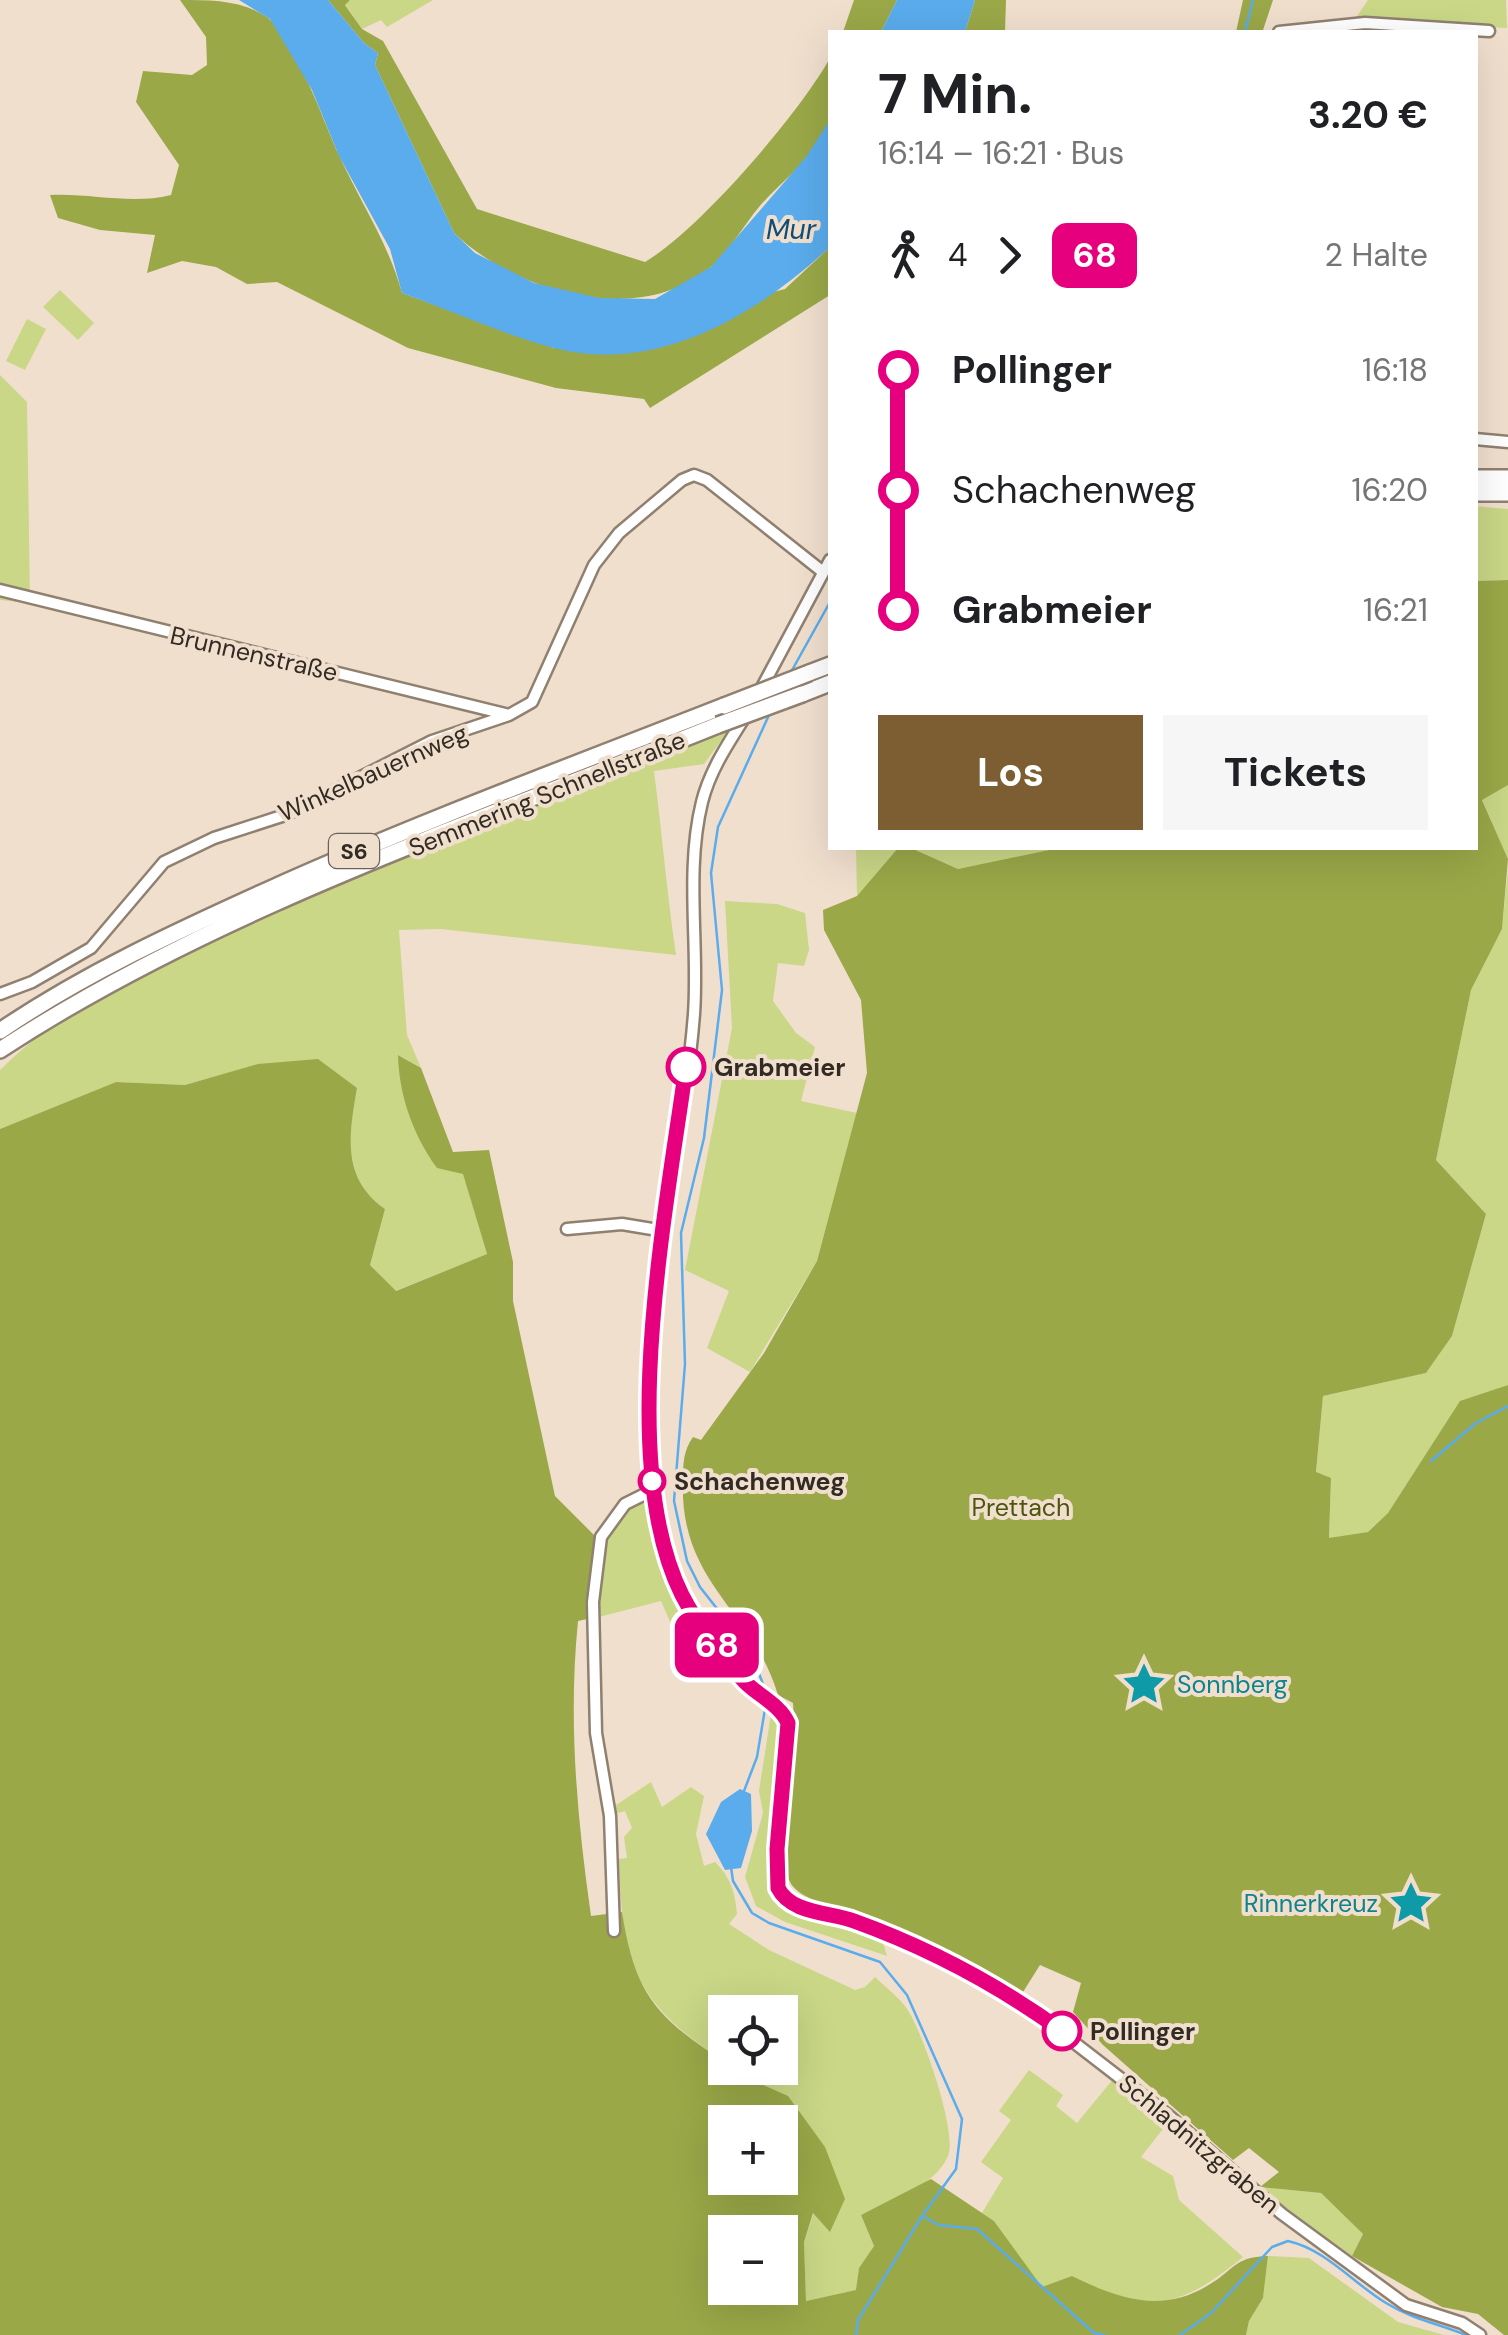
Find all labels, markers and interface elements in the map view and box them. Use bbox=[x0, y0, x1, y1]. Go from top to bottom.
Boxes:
text: 7 Min. bbox=[878, 58, 1032, 130]
text: 3.20 € bbox=[1308, 90, 1428, 140]
text: 16:14 – 16:21 · Bus bbox=[878, 132, 1124, 174]
water label: Mur bbox=[766, 211, 817, 248]
icon: walk bbox=[878, 228, 933, 283]
icon: forward bbox=[982, 228, 1037, 283]
text: 68 bbox=[1072, 232, 1117, 278]
text: 4 bbox=[948, 234, 967, 276]
text: 2 Halte bbox=[1324, 234, 1428, 276]
text: Pollinger bbox=[952, 345, 1112, 395]
text: 16:18 bbox=[1362, 349, 1428, 391]
text: Schachenweg bbox=[952, 465, 1196, 515]
text: 16:20 bbox=[1351, 469, 1428, 511]
text: Grabmeier bbox=[952, 585, 1152, 635]
text: 16:21 bbox=[1363, 589, 1428, 631]
street label: Brunnenstraße bbox=[167, 619, 341, 689]
button: Los bbox=[878, 715, 1143, 830]
button: Tickets bbox=[1163, 715, 1428, 830]
street label: Winkelbauernweg bbox=[273, 716, 473, 830]
street label: Semmering Schnellstraße bbox=[404, 723, 690, 865]
road number: S6 bbox=[329, 834, 379, 868]
marker: Grabmeier bbox=[667, 1048, 705, 1086]
place label: Grabmeier bbox=[714, 1051, 845, 1084]
place label: Schachenweg bbox=[674, 1465, 845, 1498]
marker: Schachenweg bbox=[639, 1468, 665, 1494]
park label: Prettach bbox=[972, 1491, 1070, 1524]
line badge: 68 bbox=[672, 1612, 762, 1678]
text: 68 bbox=[695, 1622, 739, 1668]
place icon: Sonnberg bbox=[1120, 1660, 1168, 1708]
place label: Sonnberg bbox=[1177, 1668, 1288, 1701]
place icon: Rinnerkreuz bbox=[1387, 1879, 1435, 1927]
place label: Rinnerkreuz bbox=[1244, 1887, 1378, 1920]
map controls bbox=[708, 1995, 798, 2305]
button: locate bbox=[708, 1995, 798, 2085]
marker: Pollinger bbox=[1043, 2012, 1081, 2050]
place label: Pollinger bbox=[1090, 2015, 1195, 2048]
street label: Schladnitzgraben bbox=[1112, 2067, 1286, 2221]
button: + bbox=[708, 2105, 798, 2195]
button: − bbox=[708, 2215, 798, 2305]

